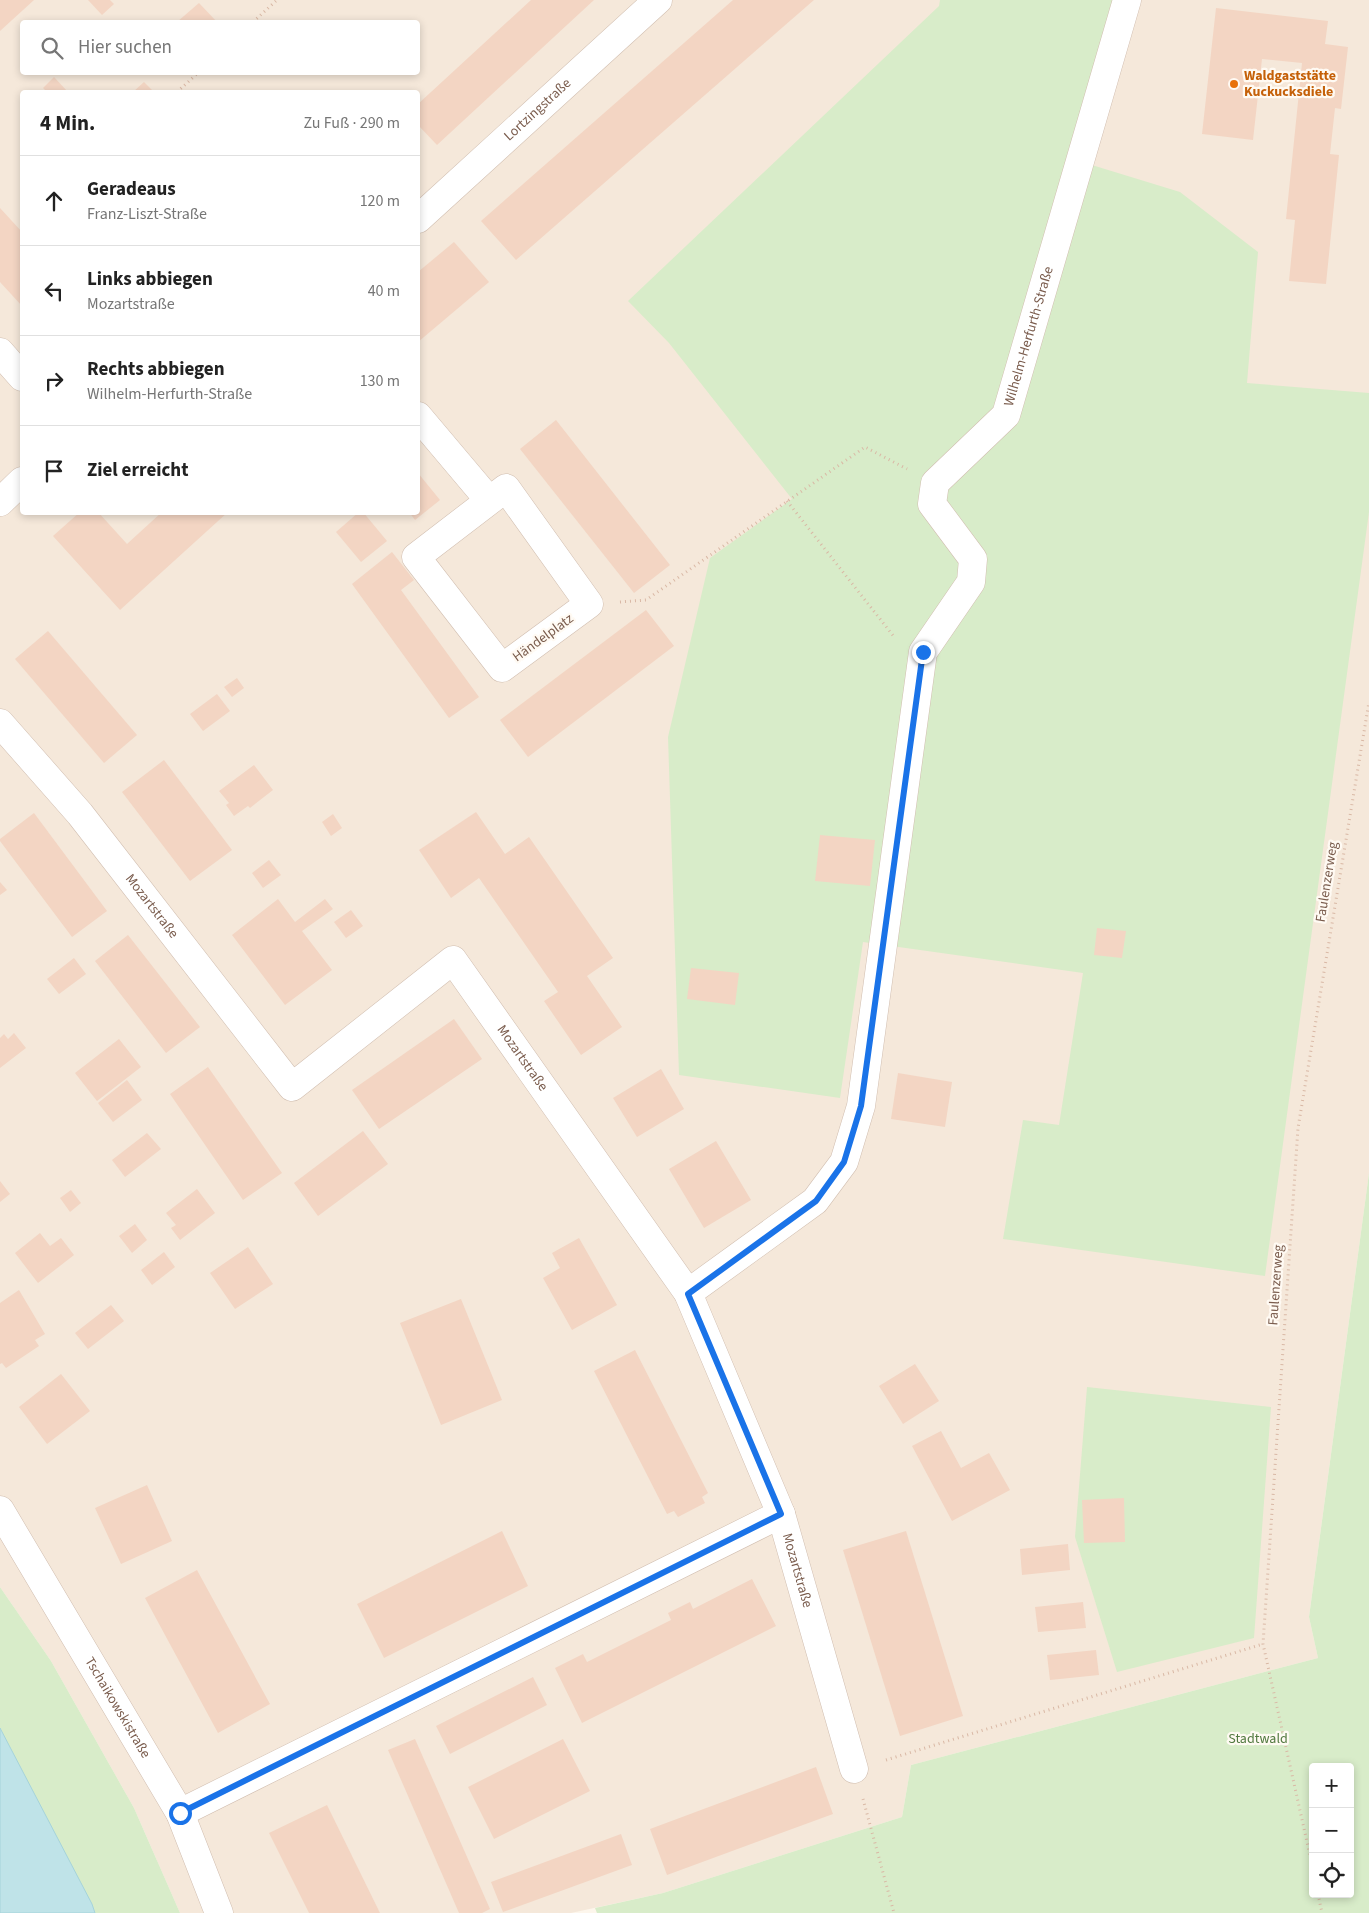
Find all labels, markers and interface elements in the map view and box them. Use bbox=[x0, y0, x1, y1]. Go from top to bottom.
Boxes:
search box bbox=[20, 20, 420, 75]
icon: search bbox=[38, 34, 66, 62]
text: Hier suchen bbox=[78, 34, 172, 61]
place label: Waldgaststätte Kuckucksdiele bbox=[1244, 66, 1336, 102]
street label: Lortzingstraße bbox=[500, 74, 576, 146]
marker: Waldgaststätte Kuckucksdiele bbox=[1228, 78, 1240, 90]
text: 4 Min. bbox=[40, 108, 95, 138]
text: Zu Fuß · 290 m bbox=[304, 112, 400, 134]
text: Geradeaus bbox=[87, 176, 176, 203]
icon: ahead bbox=[40, 187, 68, 215]
text: 120 m bbox=[360, 190, 400, 212]
text: Franz-Liszt-Straße bbox=[87, 203, 207, 225]
street label: Wilhelm-Herfurth-Straße bbox=[999, 264, 1059, 409]
text: Links abbiegen bbox=[87, 266, 213, 293]
icon: left bbox=[40, 277, 68, 305]
text: 40 m bbox=[368, 280, 400, 302]
text: Mozartstraße bbox=[87, 293, 175, 315]
text: Rechts abbiegen bbox=[87, 356, 225, 383]
icon: right bbox=[40, 367, 68, 395]
text: 130 m bbox=[360, 370, 400, 392]
text: Wilhelm-Herfurth-Straße bbox=[87, 383, 252, 405]
icon: arrive bbox=[40, 457, 68, 485]
text: Ziel erreicht bbox=[87, 457, 188, 484]
street label: Händelplatz bbox=[508, 609, 578, 667]
route end bbox=[912, 641, 935, 664]
street label: Faulenzerweg bbox=[1311, 840, 1343, 924]
street label: Mozartstraße bbox=[120, 870, 183, 943]
street label: Mozartstraße bbox=[492, 1021, 553, 1095]
street label: Faulenzerweg bbox=[1263, 1244, 1289, 1326]
street label: Mozartstraße bbox=[777, 1531, 817, 1610]
street label: Tschaikowskistraße bbox=[80, 1653, 155, 1762]
park label: Stadtwald bbox=[1228, 1729, 1288, 1749]
map controls bbox=[1309, 1763, 1354, 1898]
button: + bbox=[1309, 1763, 1354, 1808]
route start bbox=[169, 1802, 192, 1825]
button: − bbox=[1309, 1808, 1354, 1853]
button: locate bbox=[1309, 1853, 1354, 1898]

